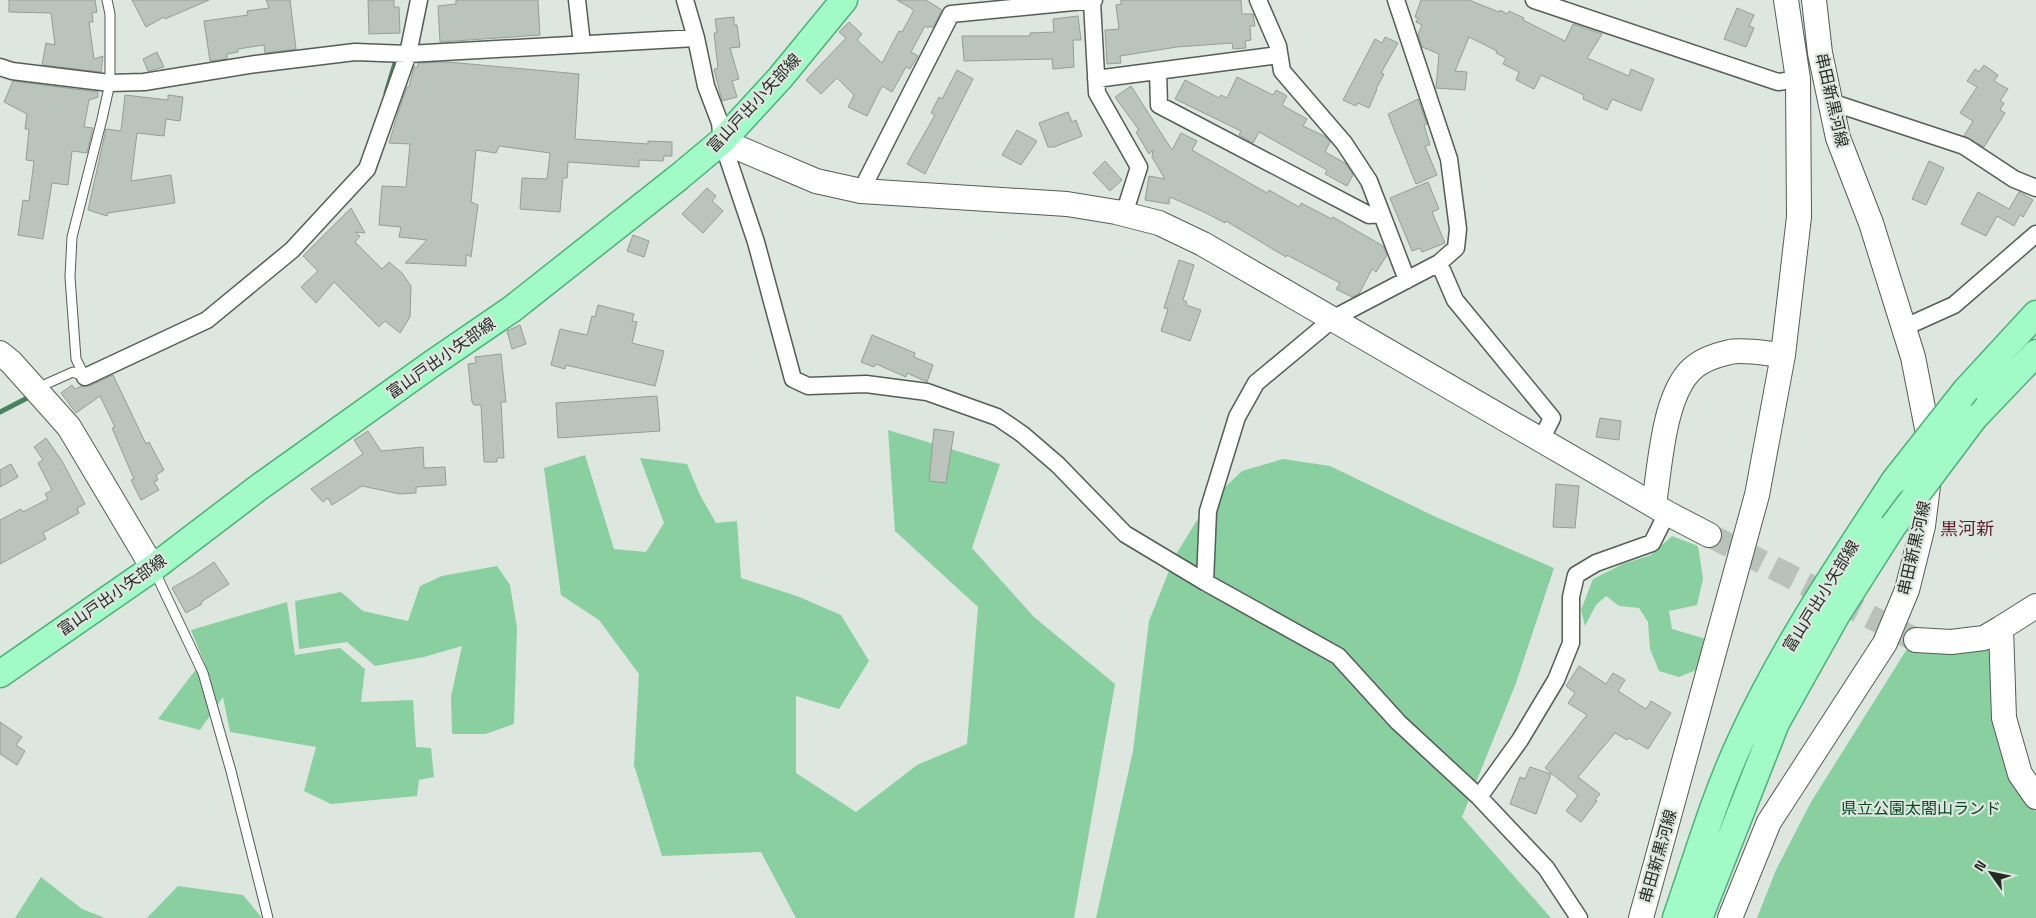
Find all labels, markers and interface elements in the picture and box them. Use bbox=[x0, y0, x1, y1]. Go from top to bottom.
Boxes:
street label: 富山戸出小矢部線 bbox=[703, 49, 805, 157]
street label: 串田新黒河線 bbox=[1811, 51, 1853, 149]
street label: 富山戸出小矢部線 bbox=[383, 313, 499, 403]
street label: 串田新黒河線 bbox=[1893, 499, 1935, 597]
district label: 黒河新 bbox=[1940, 517, 1994, 540]
street label: 富山戸出小矢部線 bbox=[1778, 536, 1864, 656]
street label: 富山戸出小矢部線 bbox=[54, 550, 170, 640]
park label: 県立公園太閤山ランド bbox=[1841, 798, 2001, 819]
street label: 串田新黒河線 bbox=[1635, 807, 1681, 905]
north arrow bbox=[1966, 848, 2016, 898]
text: N bbox=[1970, 857, 1990, 875]

